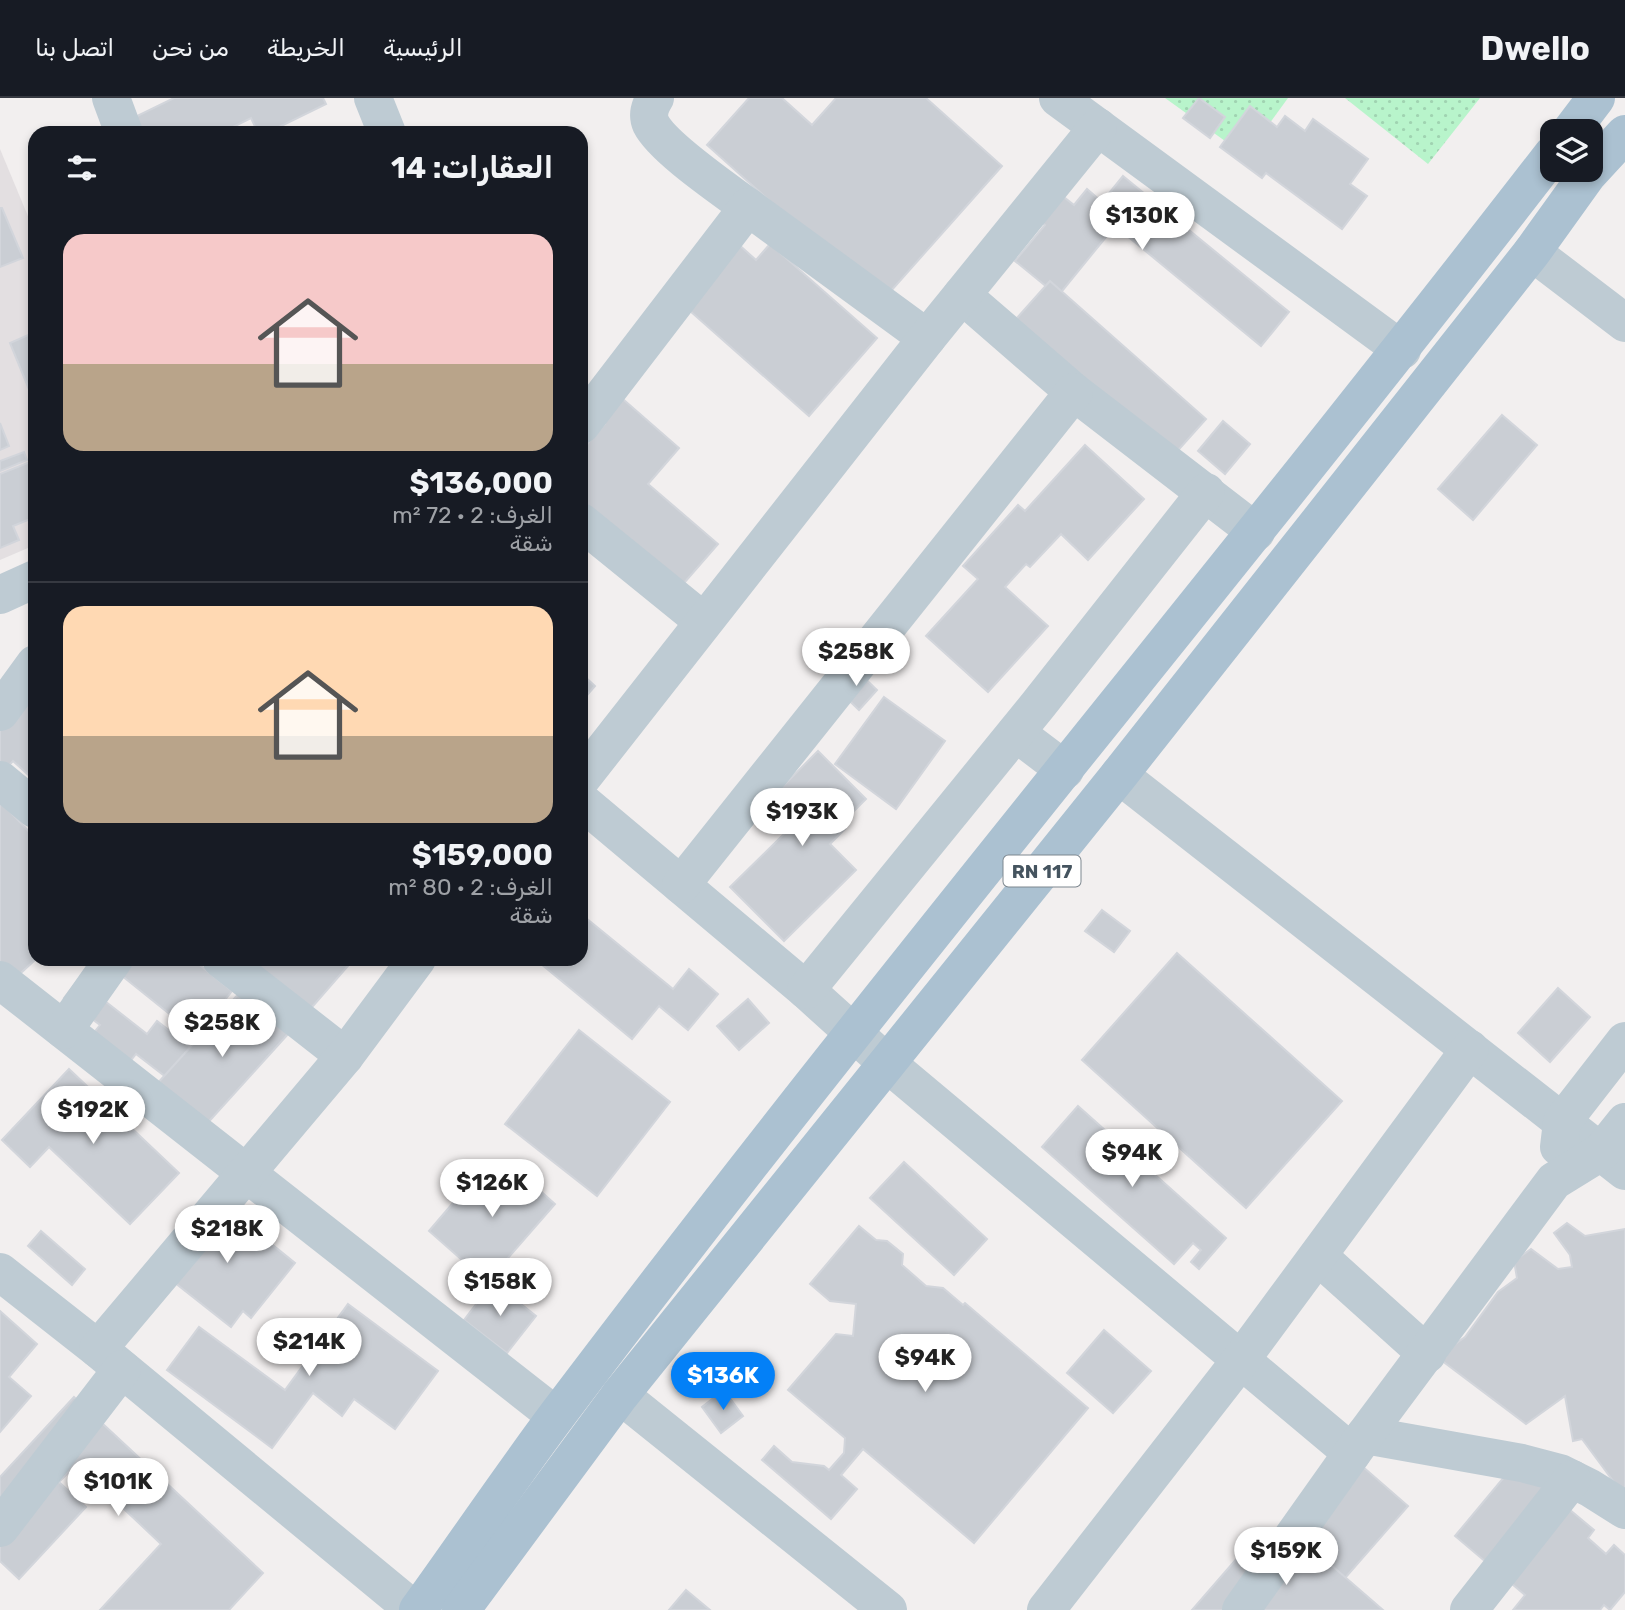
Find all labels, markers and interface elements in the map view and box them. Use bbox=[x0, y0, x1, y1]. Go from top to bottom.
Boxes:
text: Dwello bbox=[1481, 29, 1590, 68]
text: اتصل بنا bbox=[35, 34, 114, 62]
text: من نحن bbox=[152, 34, 229, 62]
text: الخريطة bbox=[267, 34, 345, 62]
text: الرئيسية bbox=[383, 34, 463, 62]
map controls bbox=[1540, 119, 1603, 182]
button: layers bbox=[1540, 119, 1603, 182]
icon: filters bbox=[63, 149, 101, 187]
text: العقارات: 14 bbox=[391, 150, 553, 186]
pin: $130K bbox=[1093, 192, 1191, 252]
text: $130K bbox=[1106, 201, 1178, 229]
icon: home bbox=[245, 280, 371, 406]
text: $136,000 bbox=[409, 465, 553, 501]
text: الغرف: 2 · 72 m² bbox=[392, 501, 553, 529]
text: شقة bbox=[509, 529, 553, 557]
pin: $258K bbox=[807, 628, 905, 688]
text: $258K bbox=[818, 637, 894, 665]
icon: home bbox=[245, 652, 371, 778]
pin: $193K bbox=[753, 788, 851, 848]
text: $193K bbox=[766, 797, 838, 825]
text: $159,000 bbox=[412, 837, 553, 873]
road number: RN 117 bbox=[1004, 856, 1080, 886]
text: الغرف: 2 · 80 m² bbox=[388, 873, 553, 901]
text: شقة bbox=[509, 901, 553, 929]
pin: $258K bbox=[173, 1000, 271, 1059]
text: $258K bbox=[184, 1008, 260, 1036]
pin: $192K bbox=[44, 1086, 142, 1146]
text: $192K bbox=[57, 1095, 129, 1123]
pin: $94K bbox=[1091, 1130, 1173, 1189]
text: $94K bbox=[1102, 1138, 1162, 1166]
pin: $126K bbox=[443, 1160, 541, 1219]
text: $126K bbox=[456, 1168, 528, 1196]
pin: $218K bbox=[178, 1206, 276, 1265]
text: $218K bbox=[191, 1214, 263, 1242]
pin: $158K bbox=[451, 1258, 549, 1318]
text: $158K bbox=[464, 1267, 536, 1295]
pin: $214K bbox=[260, 1318, 358, 1378]
text: $214K bbox=[273, 1327, 345, 1355]
pin: $94K bbox=[884, 1334, 966, 1394]
text: $94K bbox=[895, 1343, 955, 1371]
pin: $136K bbox=[674, 1352, 772, 1412]
text: $136K bbox=[687, 1361, 759, 1389]
pin: $101K bbox=[69, 1458, 167, 1518]
text: $101K bbox=[83, 1467, 153, 1495]
pin: $159K bbox=[1237, 1528, 1335, 1587]
text: $159K bbox=[1250, 1536, 1322, 1564]

